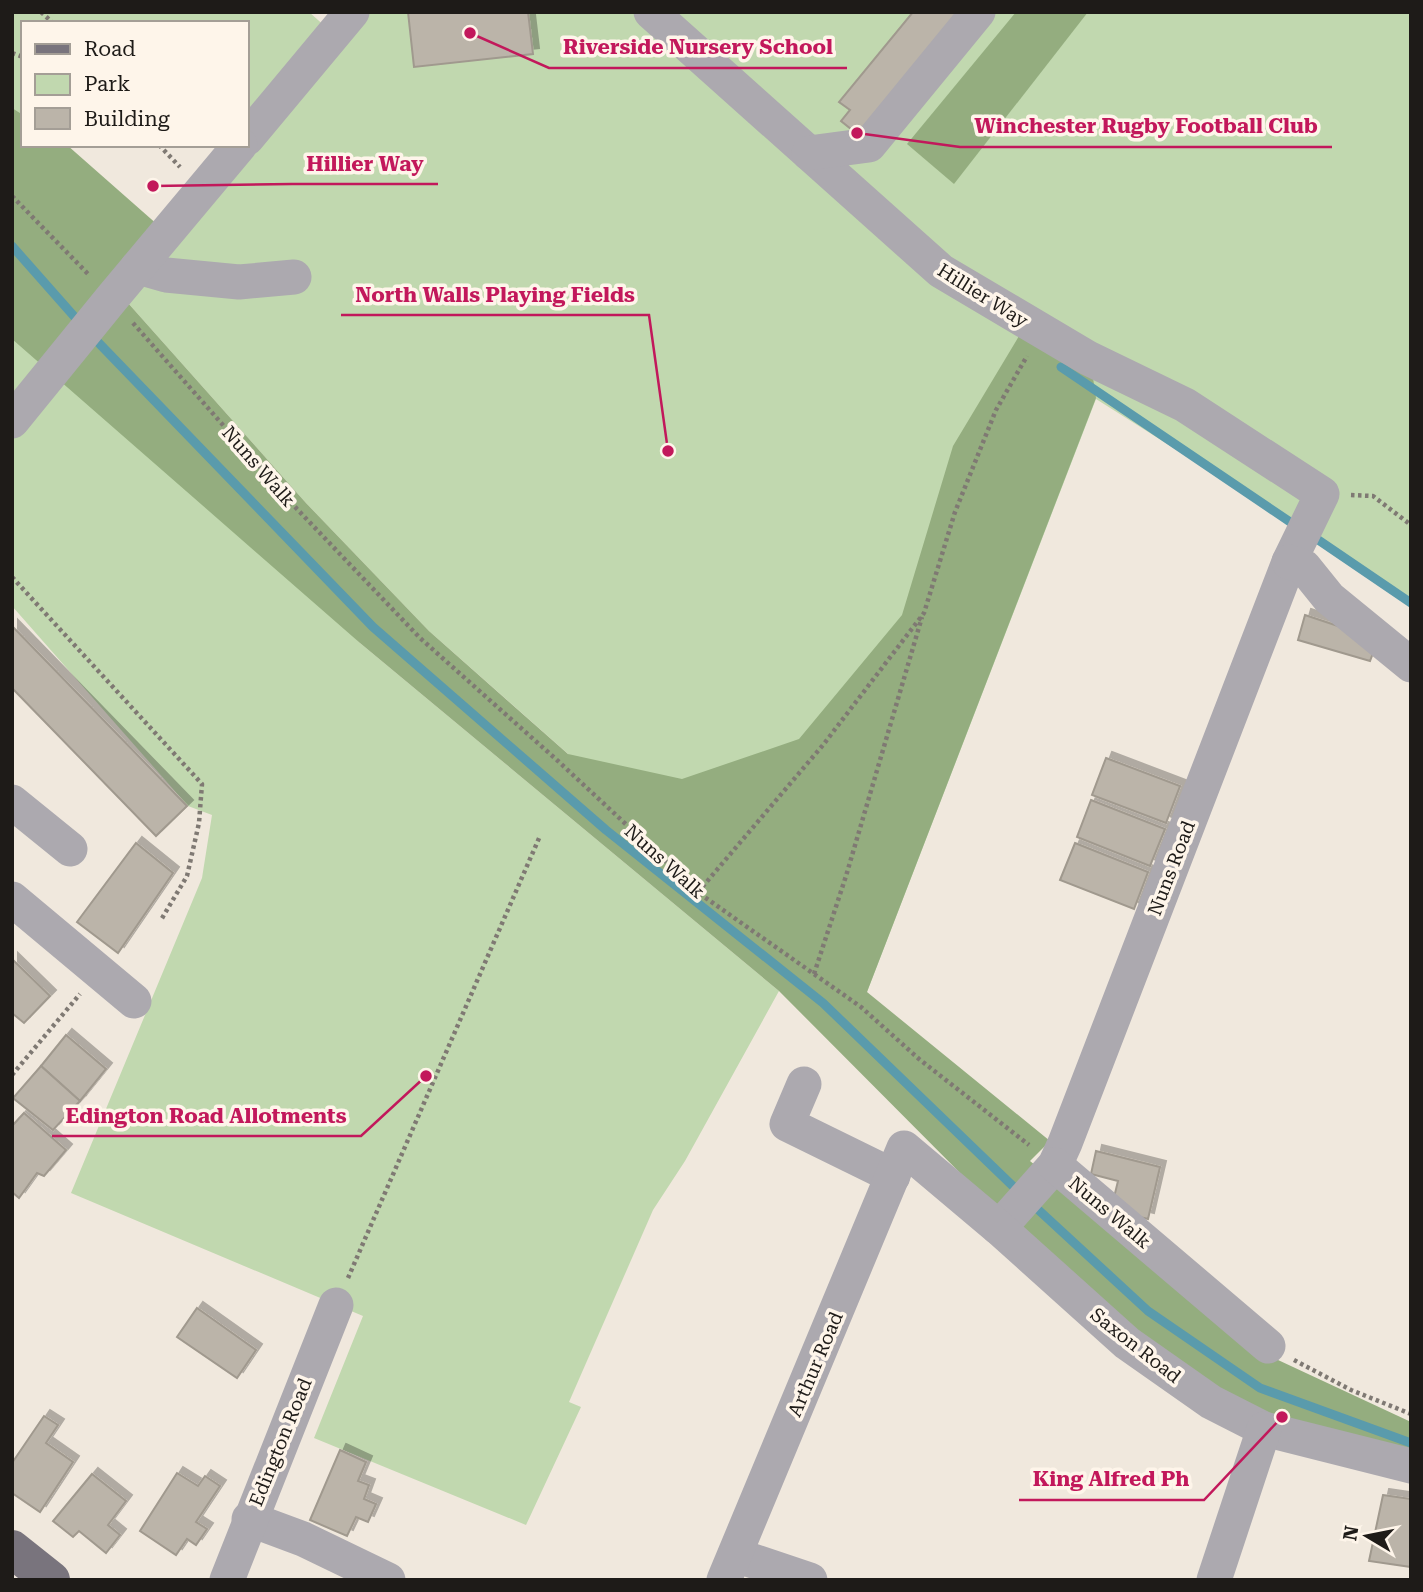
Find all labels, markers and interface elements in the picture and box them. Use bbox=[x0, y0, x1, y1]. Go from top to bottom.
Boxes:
legend bbox=[21, 21, 248, 147]
callout: Riverside Nursery School bbox=[549, 26, 847, 68]
text: Riverside Nursery School bbox=[563, 35, 833, 59]
text: Road bbox=[84, 37, 136, 61]
text: Park bbox=[84, 72, 130, 96]
callout: Winchester Rugby Football Club bbox=[960, 105, 1332, 147]
text: Building bbox=[84, 107, 170, 131]
text: Winchester Rugby Football Club bbox=[974, 114, 1318, 138]
callout: Hillier Way bbox=[292, 142, 438, 184]
text: Hillier Way bbox=[306, 152, 424, 176]
street label: Hillier Way bbox=[933, 259, 1033, 333]
callout: North Walls Playing Fields bbox=[341, 273, 649, 315]
text: North Walls Playing Fields bbox=[355, 283, 635, 307]
street label: Nuns Walk bbox=[217, 421, 300, 511]
street label: Nuns Road bbox=[1143, 818, 1200, 919]
street label: Nuns Walk bbox=[620, 819, 709, 903]
callout: Edington Road Allotments bbox=[52, 1094, 361, 1136]
text: Edington Road Allotments bbox=[65, 1104, 347, 1128]
street label: Nuns Walk bbox=[1064, 1172, 1155, 1253]
street label: Saxon Road bbox=[1086, 1303, 1186, 1388]
street label: Arthur Road bbox=[783, 1308, 848, 1420]
street label: Edington Road bbox=[244, 1375, 317, 1510]
callout: King Alfred Ph bbox=[1019, 1458, 1204, 1500]
text: King Alfred Ph bbox=[1033, 1467, 1189, 1491]
north arrow bbox=[1332, 1501, 1402, 1571]
text: N bbox=[1338, 1524, 1363, 1542]

